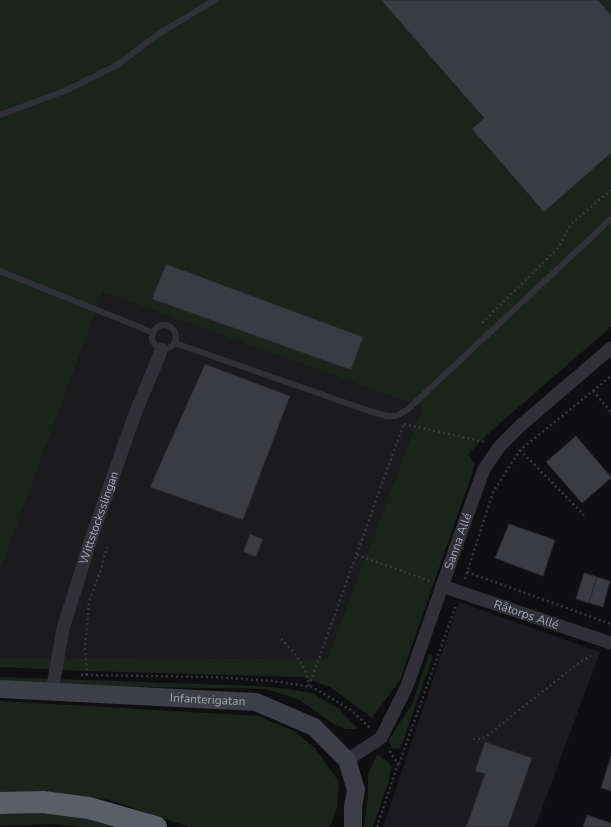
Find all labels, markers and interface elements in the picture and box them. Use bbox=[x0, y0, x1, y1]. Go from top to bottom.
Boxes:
street label: Wittstocksslingan bbox=[76, 469, 122, 566]
street label: Sanna Allé bbox=[441, 511, 475, 572]
street label: Råtorps Allé bbox=[492, 596, 561, 633]
street label: Infanterigatan bbox=[170, 690, 246, 709]

